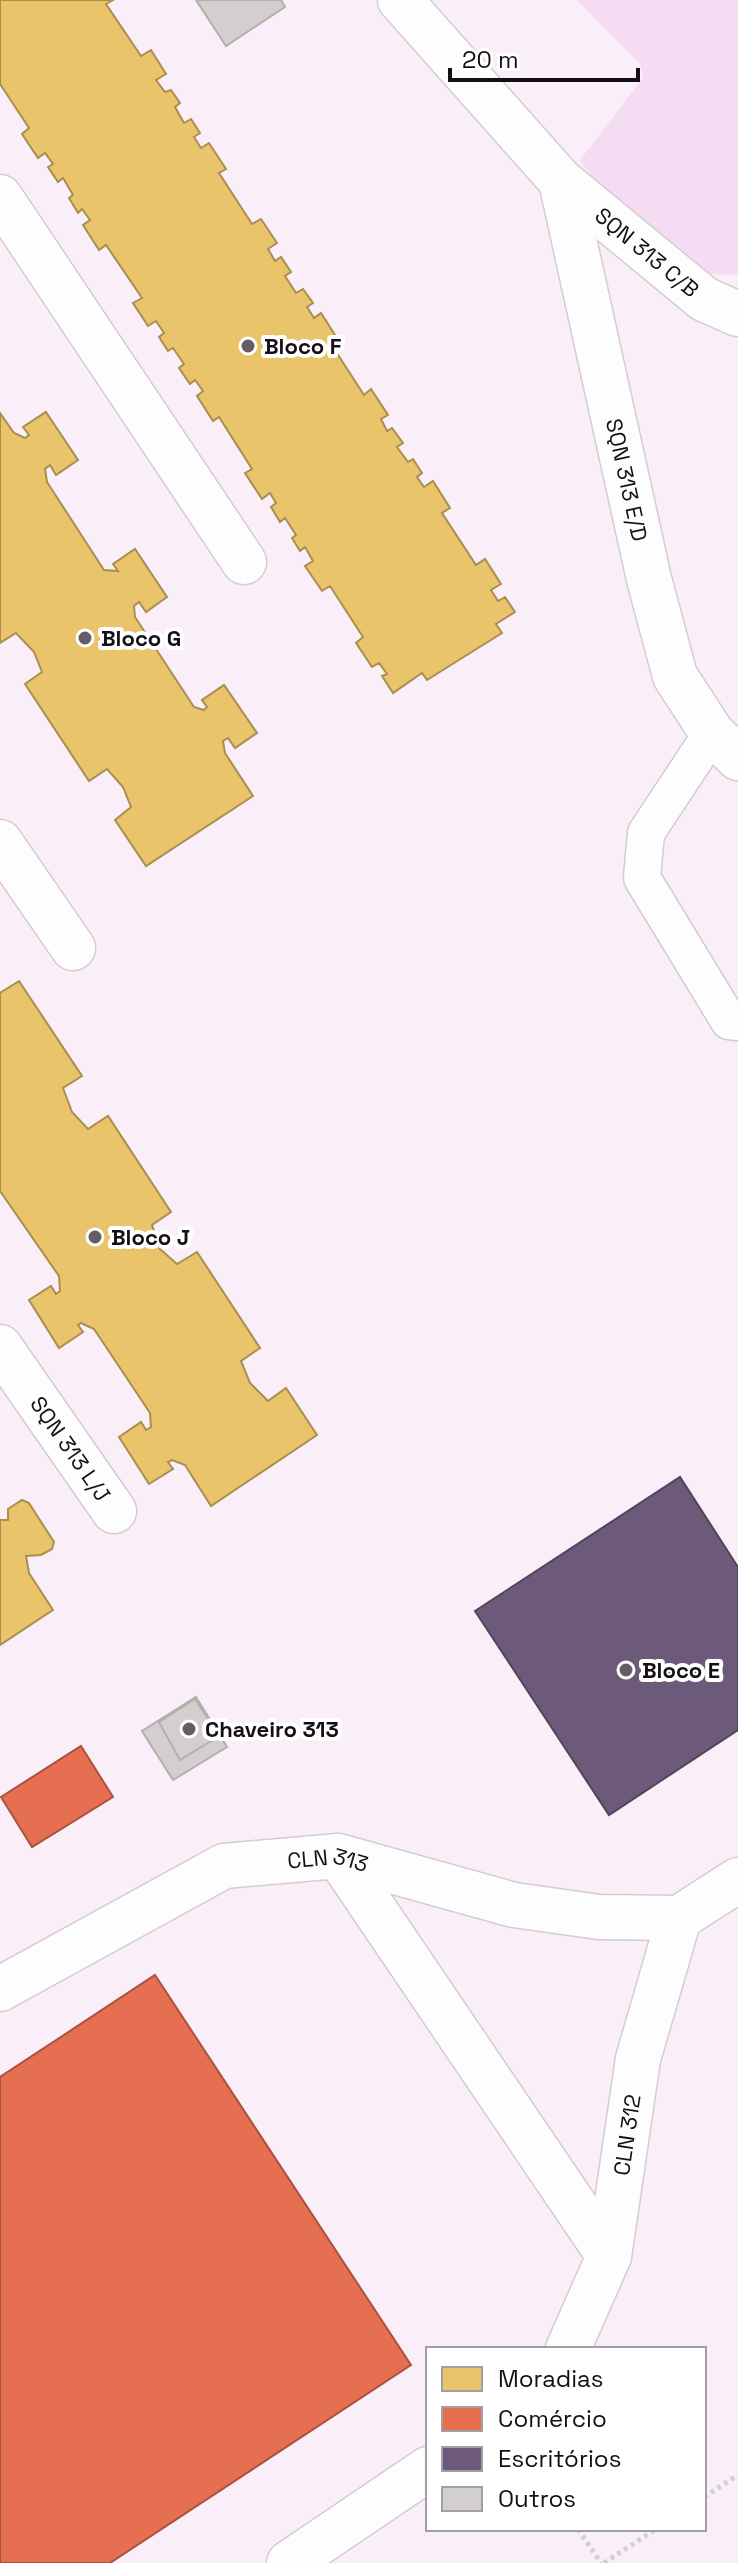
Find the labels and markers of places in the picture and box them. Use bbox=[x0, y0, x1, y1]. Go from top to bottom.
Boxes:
place label: Bloco F bbox=[264, 332, 342, 360]
marker: Bloco F bbox=[239, 337, 257, 355]
place label: Bloco G bbox=[101, 624, 181, 652]
marker: Bloco G bbox=[76, 629, 94, 647]
place label: Bloco J bbox=[111, 1223, 190, 1251]
marker: Bloco J bbox=[86, 1228, 104, 1246]
place label: Bloco E bbox=[642, 1656, 720, 1684]
marker: Bloco E bbox=[617, 1661, 635, 1679]
place label: Chaveiro 313 bbox=[205, 1715, 339, 1743]
marker: Chaveiro 313 bbox=[180, 1720, 198, 1738]

